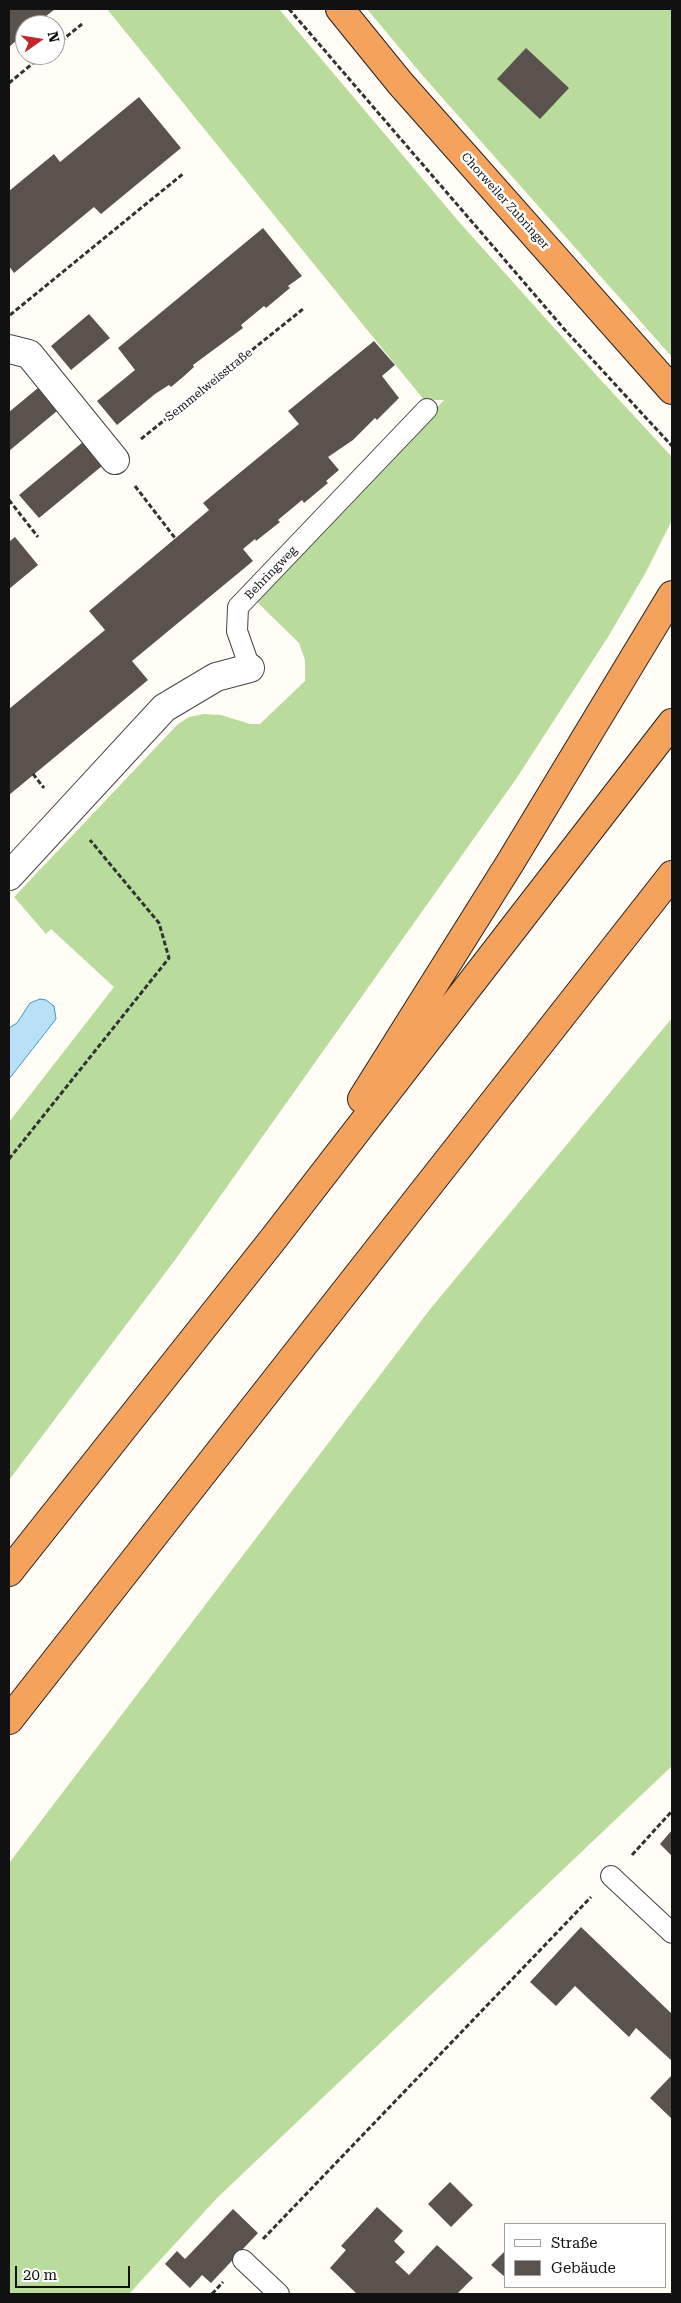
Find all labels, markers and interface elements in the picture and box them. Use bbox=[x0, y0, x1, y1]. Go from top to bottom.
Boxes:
north arrow bbox=[15, 15, 65, 65]
text: N bbox=[45, 30, 63, 44]
street label: Chorweiler Zubringer bbox=[458, 150, 552, 252]
street label: Semmelweisstraße bbox=[163, 346, 255, 424]
street label: Behringweg bbox=[242, 543, 300, 603]
legend bbox=[503, 2223, 666, 2288]
text: Straße bbox=[551, 2234, 598, 2252]
scale bar bbox=[18, 2256, 132, 2288]
text: Gebäude bbox=[551, 2259, 616, 2277]
text: 20 m bbox=[23, 2266, 57, 2284]

